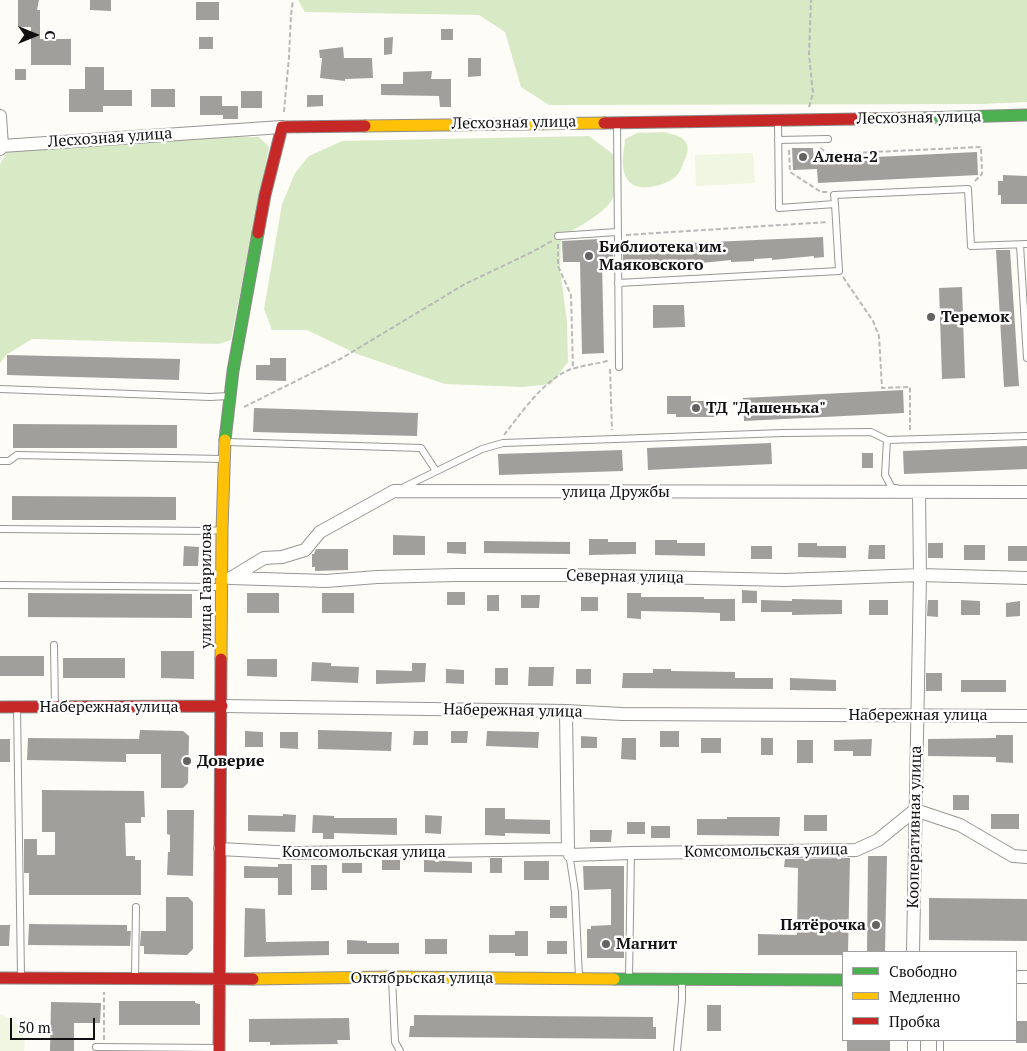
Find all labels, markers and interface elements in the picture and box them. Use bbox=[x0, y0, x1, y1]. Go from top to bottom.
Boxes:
north arrow bbox=[10, 10, 60, 60]
text: С bbox=[41, 30, 60, 40]
street label: Лесхозная улица bbox=[857, 107, 981, 129]
street label: Лесхозная улица bbox=[452, 112, 576, 134]
street label: Лесхозная улица bbox=[47, 124, 173, 152]
place label: Алена-2 bbox=[813, 147, 878, 167]
marker: Алена-2 bbox=[797, 151, 809, 163]
place label: Библиотека им. Маяковского bbox=[599, 237, 727, 275]
marker: Библиотека им. Маяковского bbox=[583, 250, 595, 262]
place label: Теремок bbox=[941, 307, 1009, 327]
marker: Теремок bbox=[925, 311, 937, 323]
place label: ТД "Дашенька" bbox=[706, 398, 826, 418]
marker: ТД "Дашенька" bbox=[690, 402, 702, 414]
street label: улица Дружбы bbox=[562, 482, 670, 502]
street label: улица Гаврилова bbox=[196, 523, 216, 649]
street label: Северная улица bbox=[566, 566, 684, 588]
street label: Набережная улица bbox=[39, 697, 179, 717]
street label: Набережная улица bbox=[443, 700, 583, 722]
street label: Набережная улица bbox=[848, 705, 988, 725]
street label: Кооперативная улица bbox=[904, 745, 926, 909]
place label: Доверие bbox=[197, 751, 265, 771]
marker: Доверие bbox=[181, 755, 193, 767]
street label: Комсомольская улица bbox=[684, 840, 848, 862]
street label: Комсомольская улица bbox=[282, 842, 446, 862]
place label: Пятёрочка bbox=[780, 915, 866, 935]
marker: Пятёрочка bbox=[870, 919, 882, 931]
place label: Магнит bbox=[616, 934, 677, 954]
marker: Магнит bbox=[600, 938, 612, 950]
legend bbox=[842, 951, 1017, 1041]
text: Свободно bbox=[889, 961, 957, 981]
street label: Октябрьская улица bbox=[351, 968, 493, 988]
text: Медленно bbox=[889, 986, 960, 1006]
scale bar bbox=[12, 1008, 98, 1040]
text: Пробка bbox=[889, 1011, 940, 1031]
text: 50 m bbox=[18, 1017, 51, 1037]

